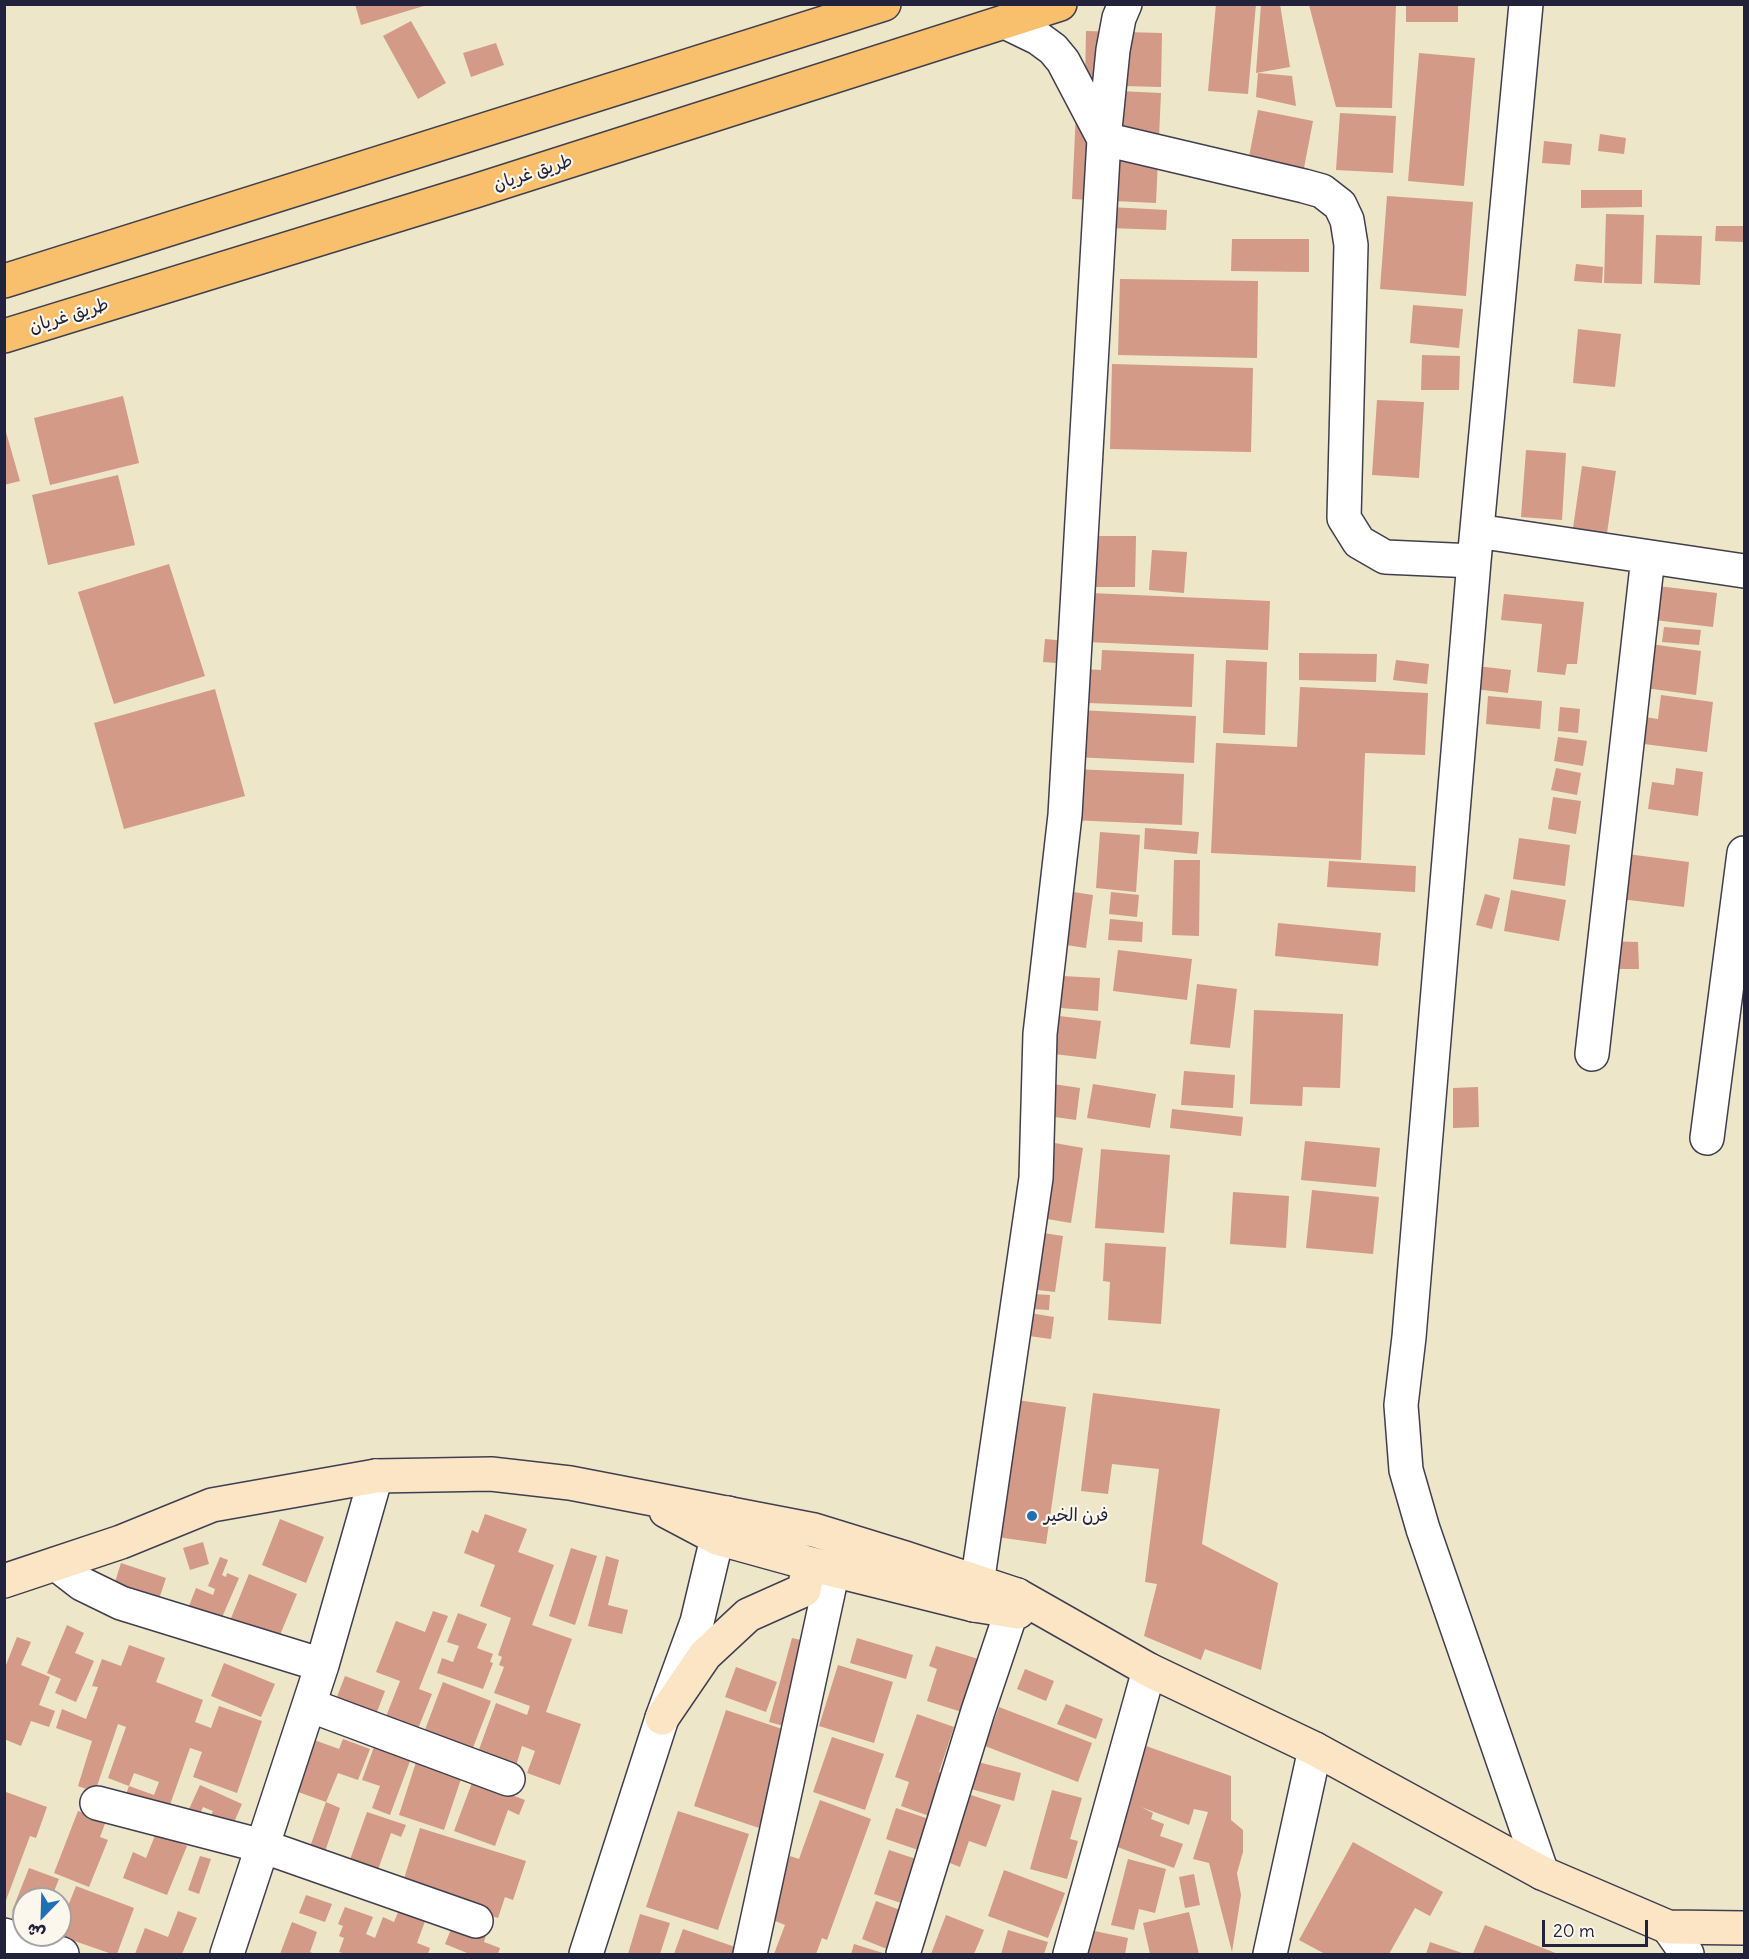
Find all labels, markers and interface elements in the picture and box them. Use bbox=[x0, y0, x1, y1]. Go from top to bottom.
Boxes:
street label: طريق غريان bbox=[491, 150, 575, 196]
street label: طريق غريان bbox=[27, 294, 111, 338]
place label: فرن الخير bbox=[1044, 1505, 1109, 1527]
marker: فرن الخير bbox=[1025, 1509, 1039, 1523]
north arrow bbox=[12, 1887, 72, 1947]
scale bar bbox=[1545, 1908, 1652, 1946]
text: ش bbox=[24, 1919, 48, 1944]
text: 20 m bbox=[1553, 1919, 1595, 1942]

